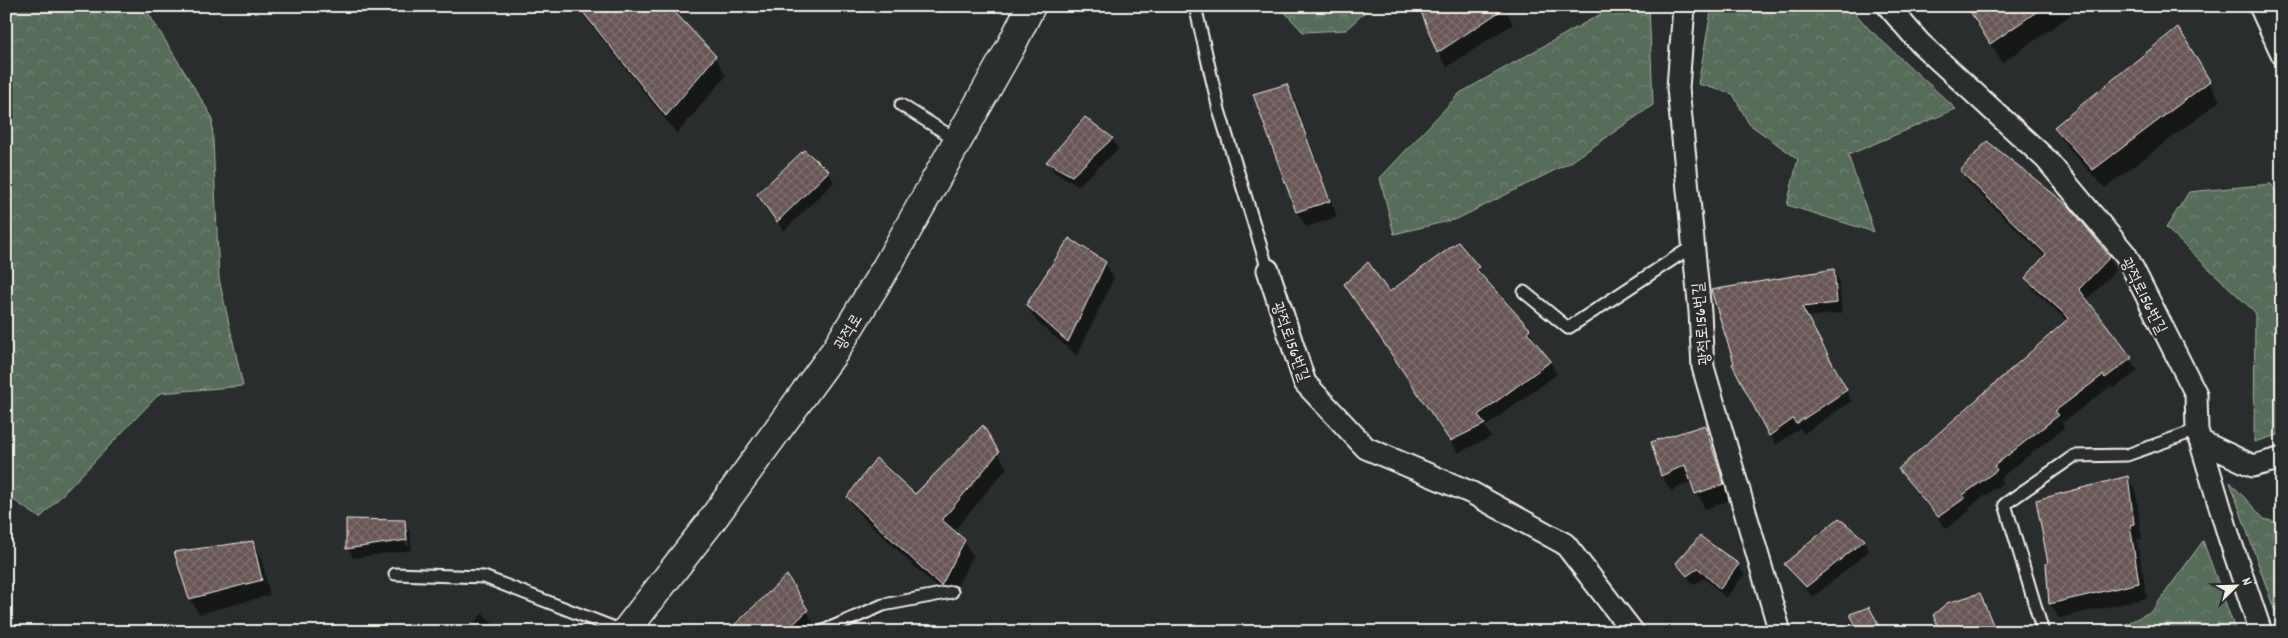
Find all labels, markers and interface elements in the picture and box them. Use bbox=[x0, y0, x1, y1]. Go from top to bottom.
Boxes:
street label: 광적로156번길 bbox=[2114, 254, 2172, 338]
street label: 광적로156번길 bbox=[1687, 281, 1718, 366]
street label: 광적로156번길 bbox=[1265, 299, 1315, 385]
street label: 광적로 bbox=[829, 310, 869, 355]
north arrow bbox=[2210, 560, 2260, 610]
text: N bbox=[2236, 575, 2257, 589]

